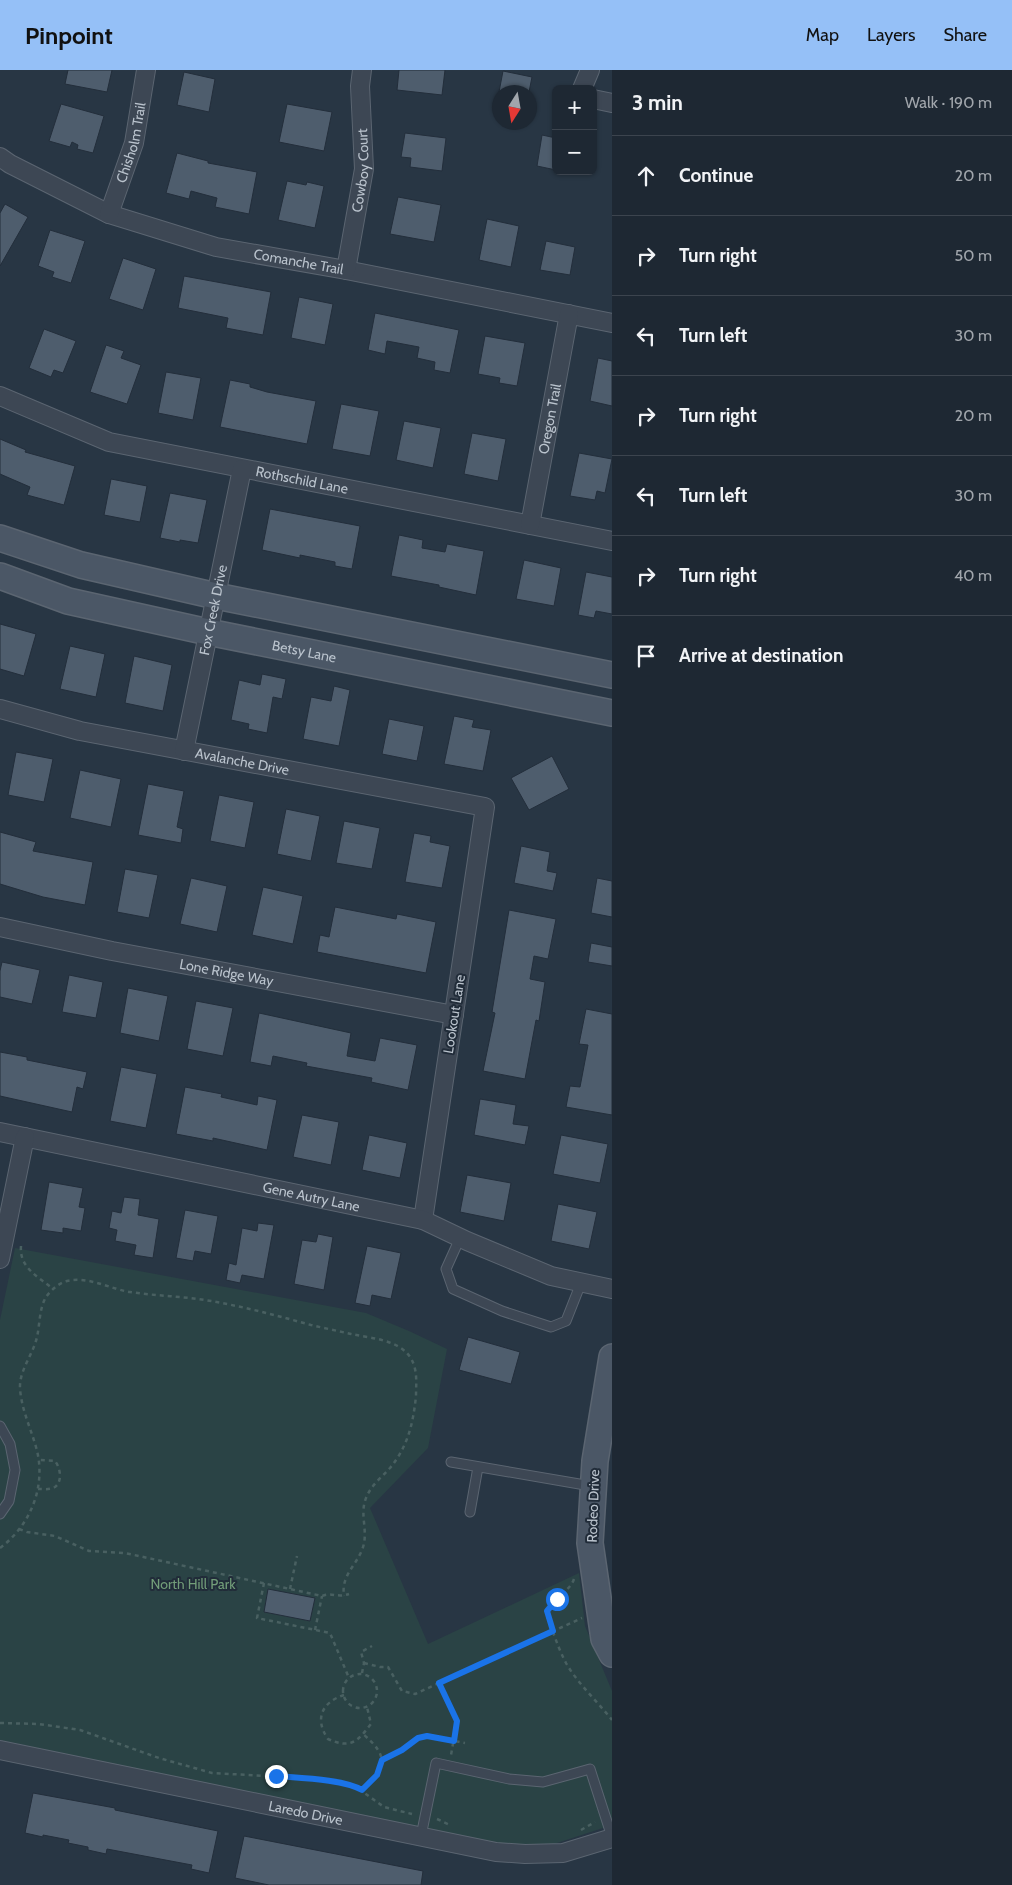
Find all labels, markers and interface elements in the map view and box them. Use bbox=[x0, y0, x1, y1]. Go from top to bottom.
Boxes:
text: Pinpoint bbox=[25, 21, 113, 50]
text: Map bbox=[806, 24, 839, 46]
text: Layers bbox=[867, 24, 916, 46]
text: Share bbox=[944, 24, 987, 46]
north arrow bbox=[492, 85, 537, 130]
map controls bbox=[552, 85, 597, 175]
button: + bbox=[552, 85, 597, 130]
text: 3 min bbox=[632, 90, 683, 115]
text: Walk · 190 m bbox=[905, 93, 992, 112]
street label: Chisholm Trail bbox=[112, 100, 150, 185]
street label: Cowboy Court bbox=[347, 128, 373, 214]
button: − bbox=[552, 130, 597, 175]
icon: ahead bbox=[632, 162, 660, 190]
text: Continue bbox=[679, 164, 753, 187]
text: 20 m bbox=[955, 166, 992, 185]
icon: right bbox=[632, 242, 660, 270]
text: Turn right bbox=[679, 244, 757, 267]
street label: Comanche Trail bbox=[252, 245, 346, 279]
text: 50 m bbox=[955, 246, 992, 265]
icon: left bbox=[632, 322, 660, 350]
text: Turn left bbox=[679, 324, 747, 347]
text: 30 m bbox=[955, 326, 992, 345]
street label: Oregon Trail bbox=[534, 381, 565, 456]
icon: right bbox=[632, 402, 660, 430]
text: Turn right bbox=[679, 404, 757, 427]
text: 20 m bbox=[955, 406, 992, 425]
street label: Rothschild Lane bbox=[254, 462, 350, 498]
icon: left bbox=[632, 482, 660, 510]
text: Turn left bbox=[679, 484, 747, 507]
text: 30 m bbox=[955, 486, 992, 505]
icon: right bbox=[632, 562, 660, 590]
street label: Fox Creek Drive bbox=[195, 563, 231, 657]
text: Turn right bbox=[679, 564, 757, 587]
text: 40 m bbox=[954, 566, 992, 585]
street label: Betsy Lane bbox=[271, 636, 338, 667]
icon: arrive bbox=[632, 642, 660, 670]
text: Arrive at destination bbox=[679, 644, 843, 667]
street label: Avalanche Drive bbox=[194, 744, 291, 779]
street label: Lone Ridge Way bbox=[178, 955, 275, 990]
street label: Lookout Lane bbox=[439, 973, 469, 1055]
street label: Gene Autry Lane bbox=[261, 1178, 361, 1216]
street label: Rodeo Drive bbox=[583, 1469, 603, 1543]
park label: North Hill Park bbox=[151, 1575, 236, 1593]
route start bbox=[546, 1588, 569, 1611]
route end bbox=[265, 1765, 288, 1788]
street label: Laredo Drive bbox=[267, 1796, 344, 1829]

